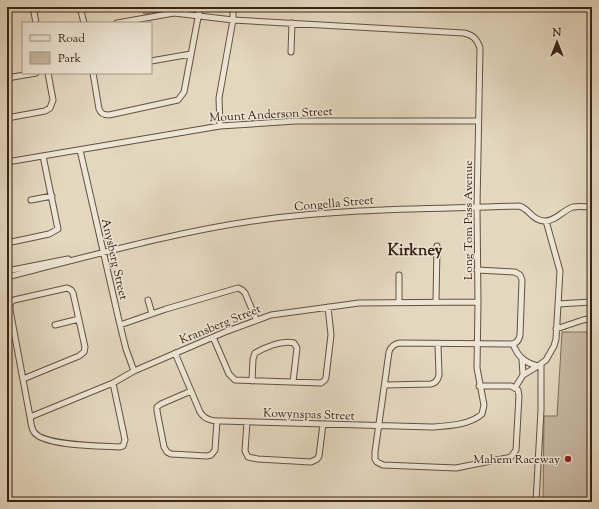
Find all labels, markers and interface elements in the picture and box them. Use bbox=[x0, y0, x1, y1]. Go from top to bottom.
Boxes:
legend bbox=[22, 22, 152, 74]
north arrow bbox=[537, 22, 577, 62]
text: N bbox=[552, 25, 562, 41]
text: Road bbox=[58, 30, 85, 48]
text: Park bbox=[58, 50, 81, 68]
street label: Mount Anderson Street bbox=[209, 103, 333, 127]
street label: Long Tom Pass Avenue bbox=[460, 160, 478, 280]
street label: Congella Street bbox=[293, 192, 375, 216]
street label: Anysberg Street bbox=[96, 217, 132, 302]
district label: Kirkney bbox=[387, 240, 443, 263]
street label: Kransberg Street bbox=[177, 300, 264, 349]
street label: Kowynspas Street bbox=[263, 404, 355, 426]
place label: Mahem Raceway bbox=[473, 451, 560, 469]
marker: Mahem Raceway bbox=[563, 454, 573, 464]

